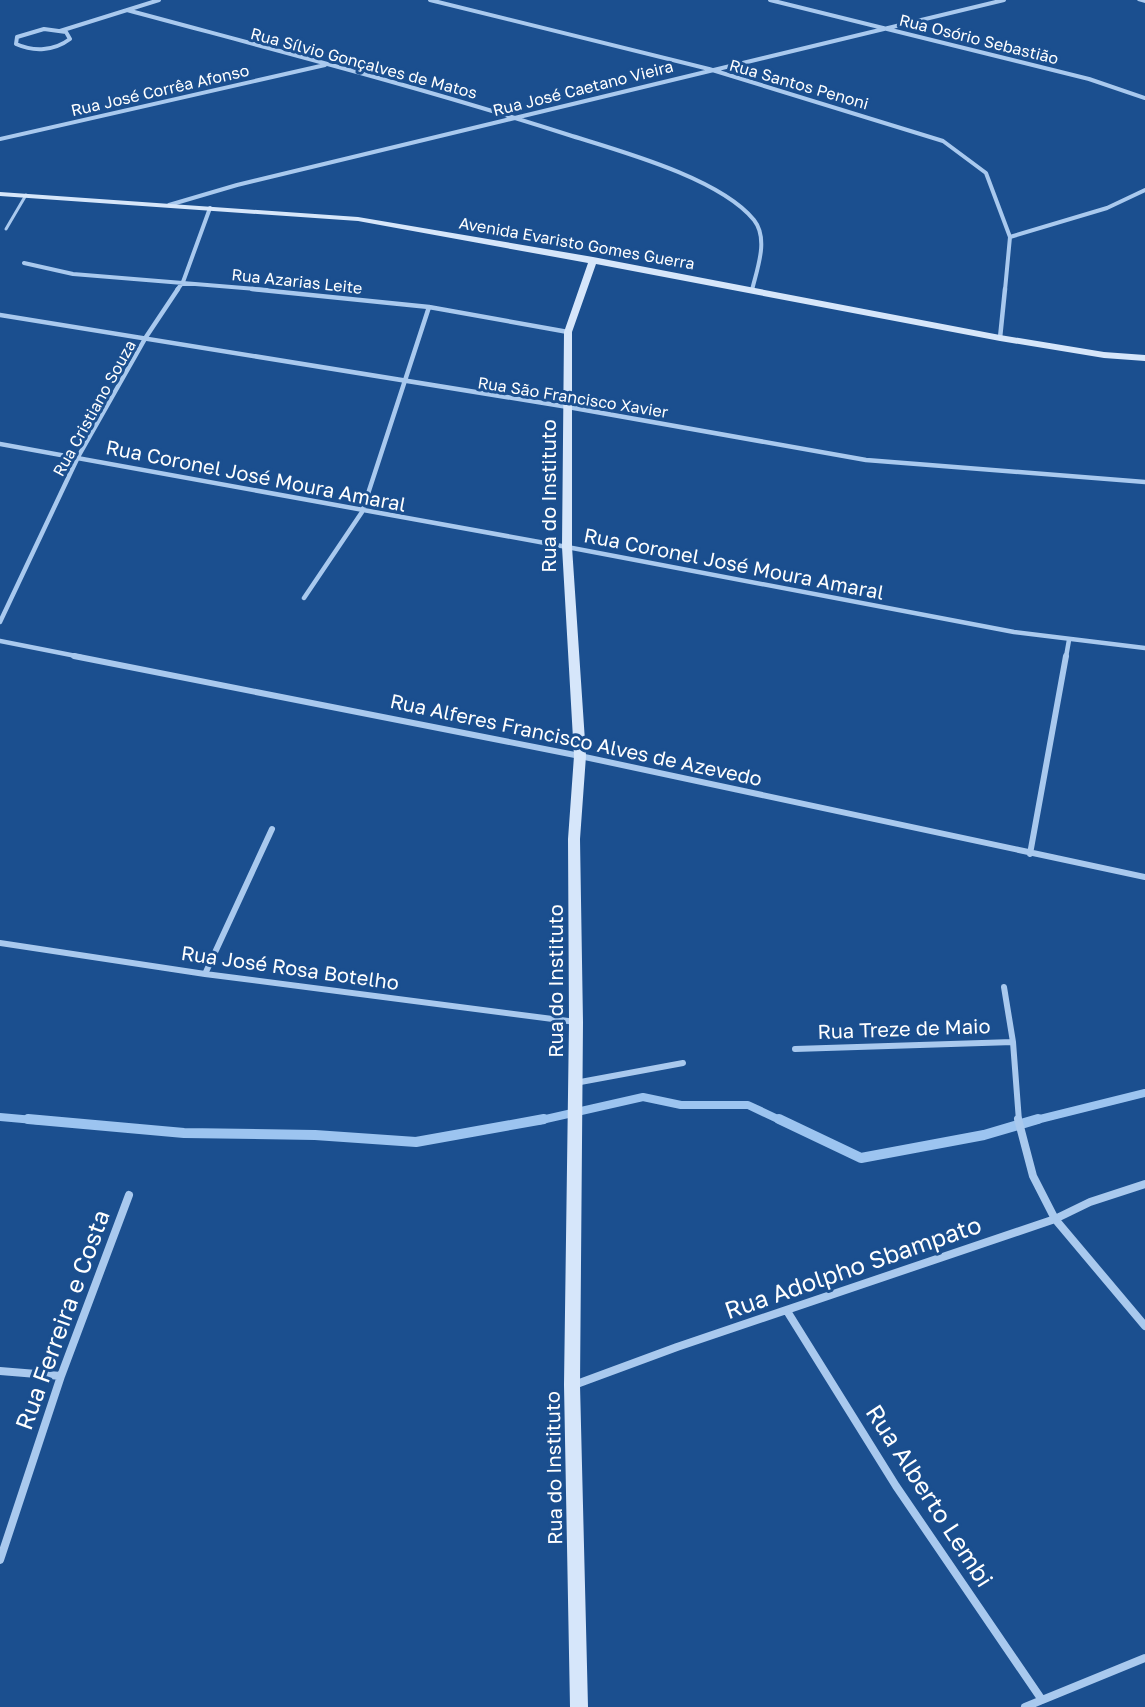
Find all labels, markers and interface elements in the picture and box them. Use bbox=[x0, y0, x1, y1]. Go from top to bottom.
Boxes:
street label: Rua Osório Sebastião bbox=[897, 10, 1061, 68]
street label: Rua Sílvio Gonçalves de Matos bbox=[249, 23, 479, 103]
street label: Rua Santos Penoni bbox=[727, 55, 871, 113]
street label: Rua José Caetano Vieira bbox=[491, 56, 675, 120]
street label: Rua José Corrêa Afonso bbox=[69, 60, 251, 120]
street label: Avenida Evaristo Gomes Guerra bbox=[457, 212, 697, 274]
street label: Rua Azarias Leite bbox=[231, 264, 363, 298]
street label: Rua Cristiano Souza bbox=[48, 336, 140, 480]
street label: Rua São Francisco Xavier bbox=[476, 372, 670, 422]
street label: Rua do Instituto bbox=[536, 419, 560, 573]
street label: Rua Coronel José Moura Amaral bbox=[104, 434, 408, 516]
street label: Rua Coronel José Moura Amaral bbox=[582, 522, 886, 604]
street label: Rua Alferes Francisco Alves de Azevedo bbox=[388, 688, 764, 790]
street label: Rua do Instituto bbox=[543, 904, 567, 1058]
street label: Rua José Rosa Botelho bbox=[180, 940, 401, 994]
street label: Rua Treze de Maio bbox=[817, 1013, 991, 1043]
street label: Rua Ferreira e Costa bbox=[8, 1206, 115, 1433]
street label: Rua Adolpho Sbampato bbox=[720, 1209, 985, 1324]
street label: Rua do Instituto bbox=[540, 1391, 566, 1545]
street label: Rua Alberto Lembi bbox=[860, 1399, 1000, 1592]

